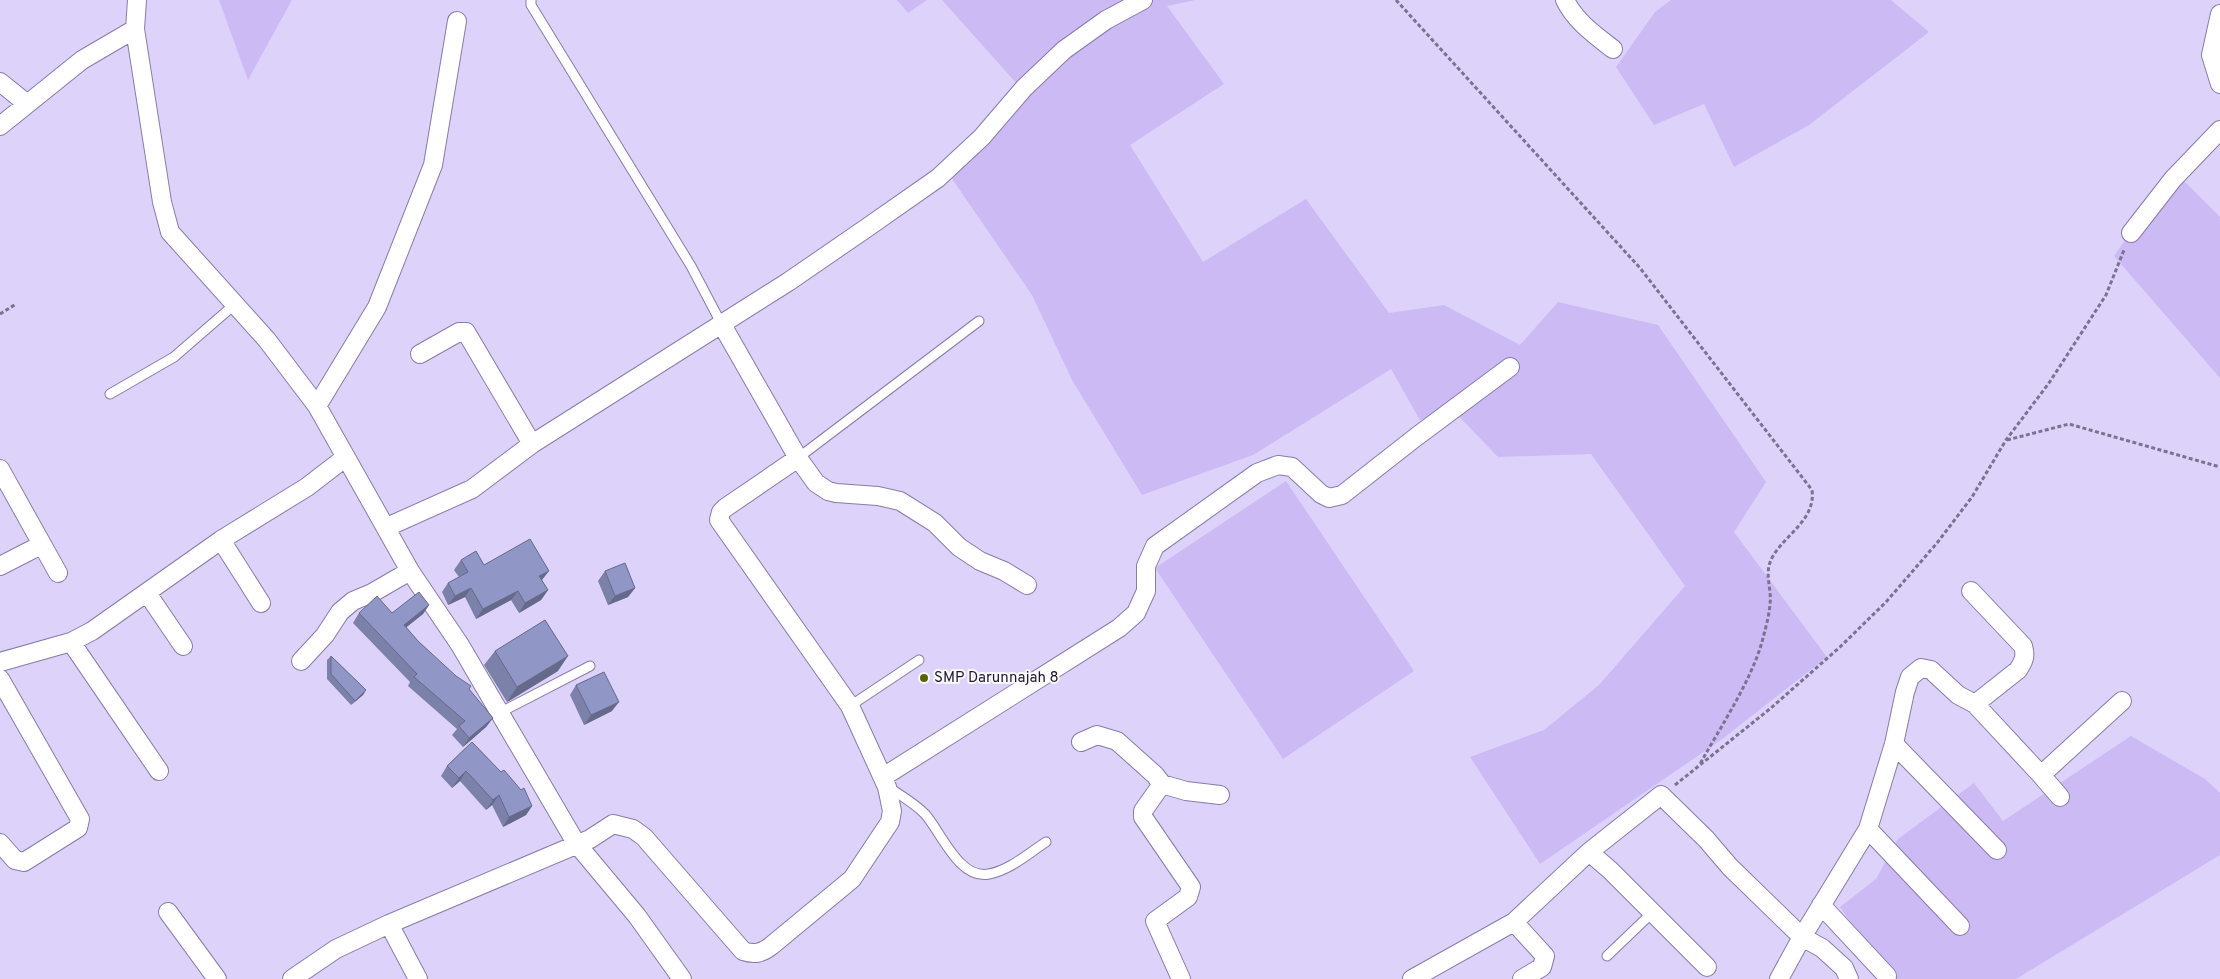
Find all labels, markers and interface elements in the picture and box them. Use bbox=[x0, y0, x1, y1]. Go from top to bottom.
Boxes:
place label: SMP Darunnajah 8 bbox=[934, 669, 1059, 688]
marker: SMP Darunnajah 8 bbox=[918, 672, 930, 684]

